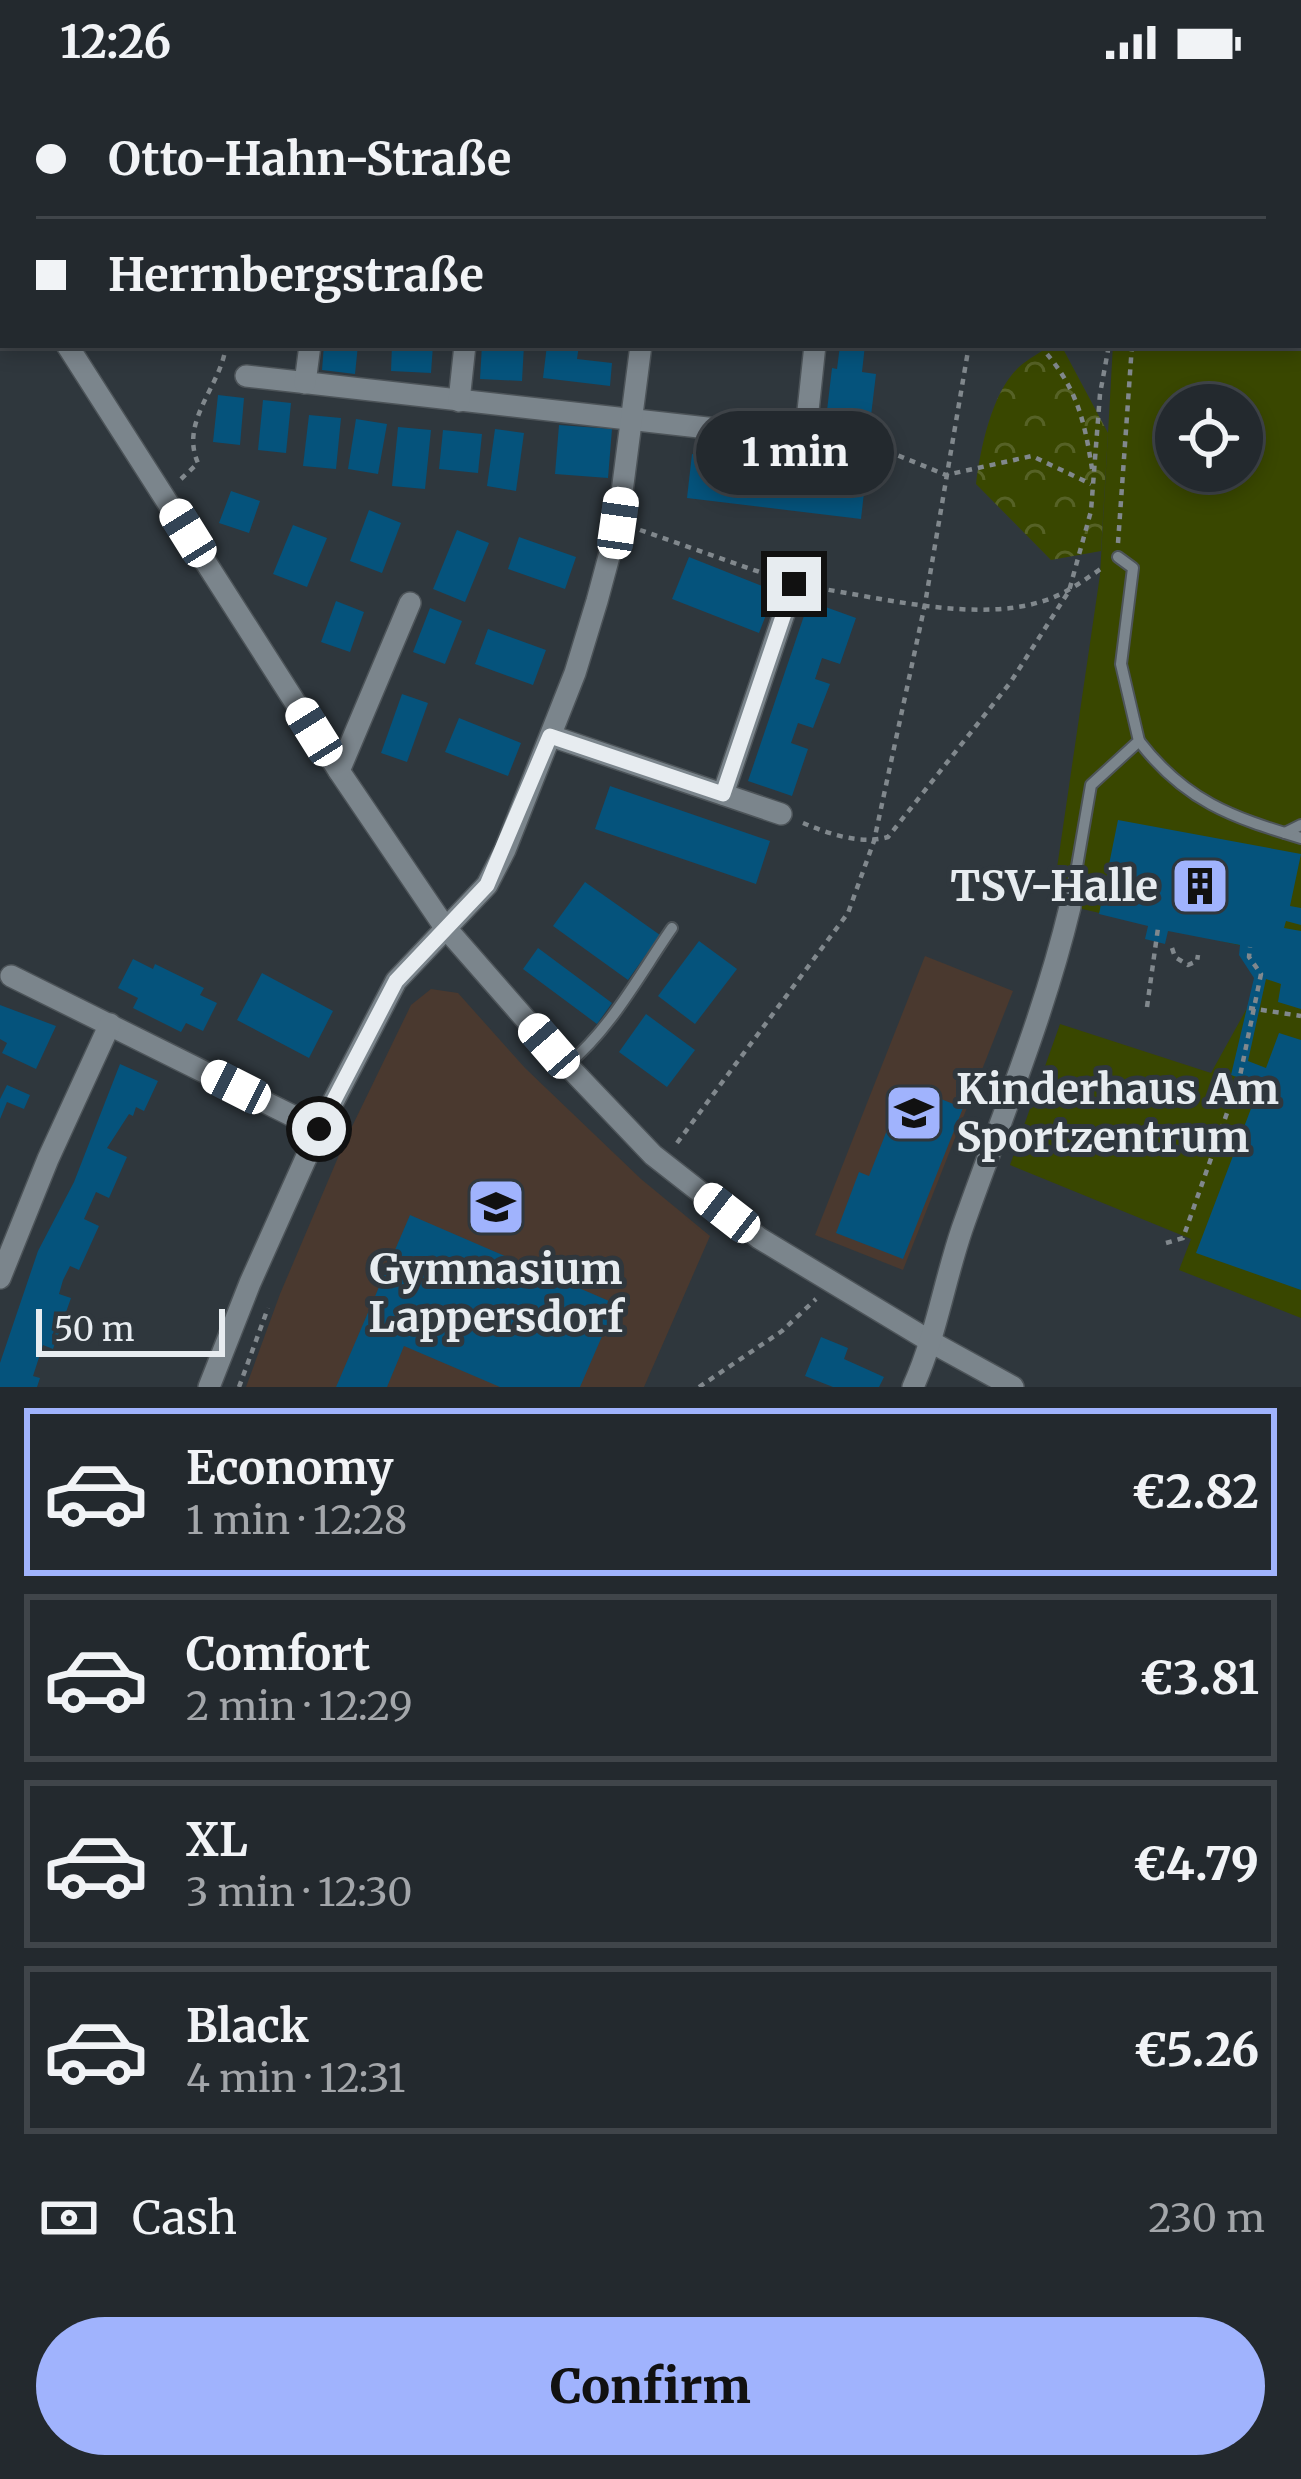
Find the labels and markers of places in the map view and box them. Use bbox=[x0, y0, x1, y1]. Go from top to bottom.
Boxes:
building icon: TSV-Halle bbox=[1169, 855, 1231, 917]
place label: TSV-Halle bbox=[950, 860, 1158, 912]
place label: Kinderhaus Am Sportzentrum bbox=[956, 1063, 1279, 1163]
school or university icon: Kinderhaus Am Sportzentrum bbox=[883, 1082, 945, 1144]
school or university icon: Gymnasium Lappersdorf bbox=[465, 1176, 527, 1238]
place label: Gymnasium Lappersdorf bbox=[368, 1243, 626, 1343]

